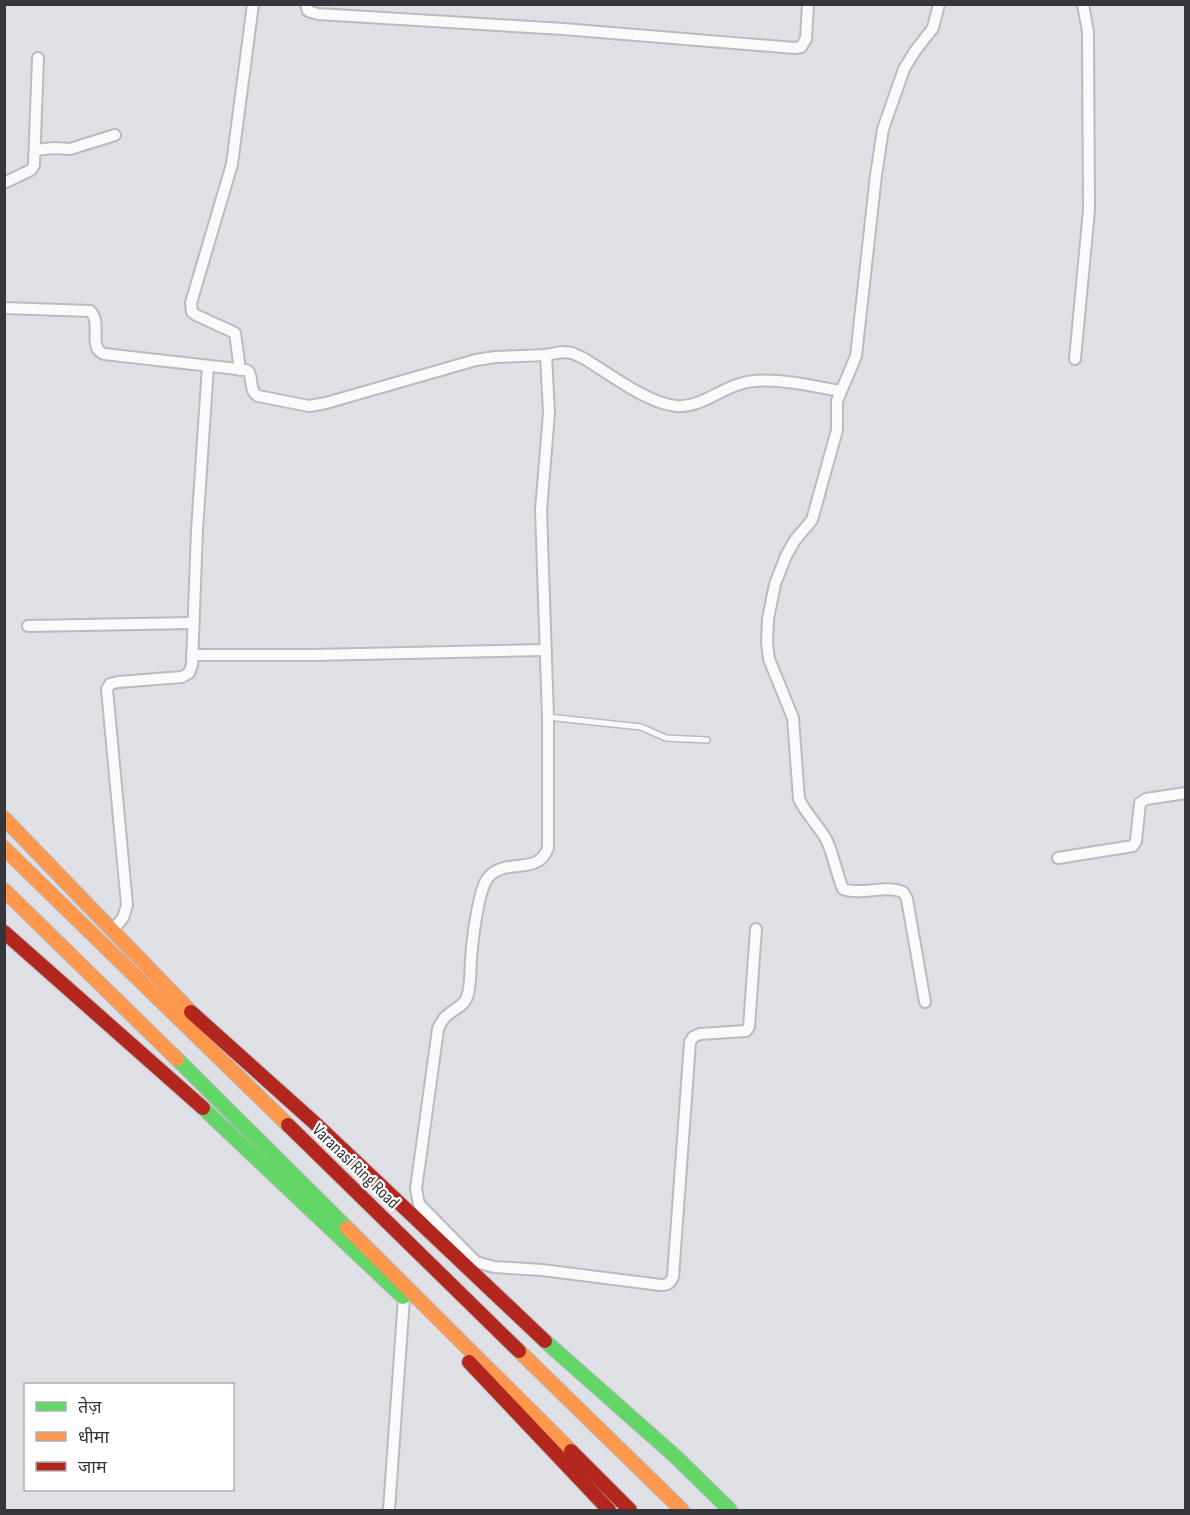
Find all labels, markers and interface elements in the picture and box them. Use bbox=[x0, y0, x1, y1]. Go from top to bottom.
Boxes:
street label: Varanasi Ring Road bbox=[308, 1120, 404, 1213]
legend bbox=[24, 1383, 234, 1491]
text: तेज़ bbox=[78, 1396, 102, 1418]
text: धीमा bbox=[78, 1427, 109, 1448]
text: जाम bbox=[78, 1457, 108, 1478]

